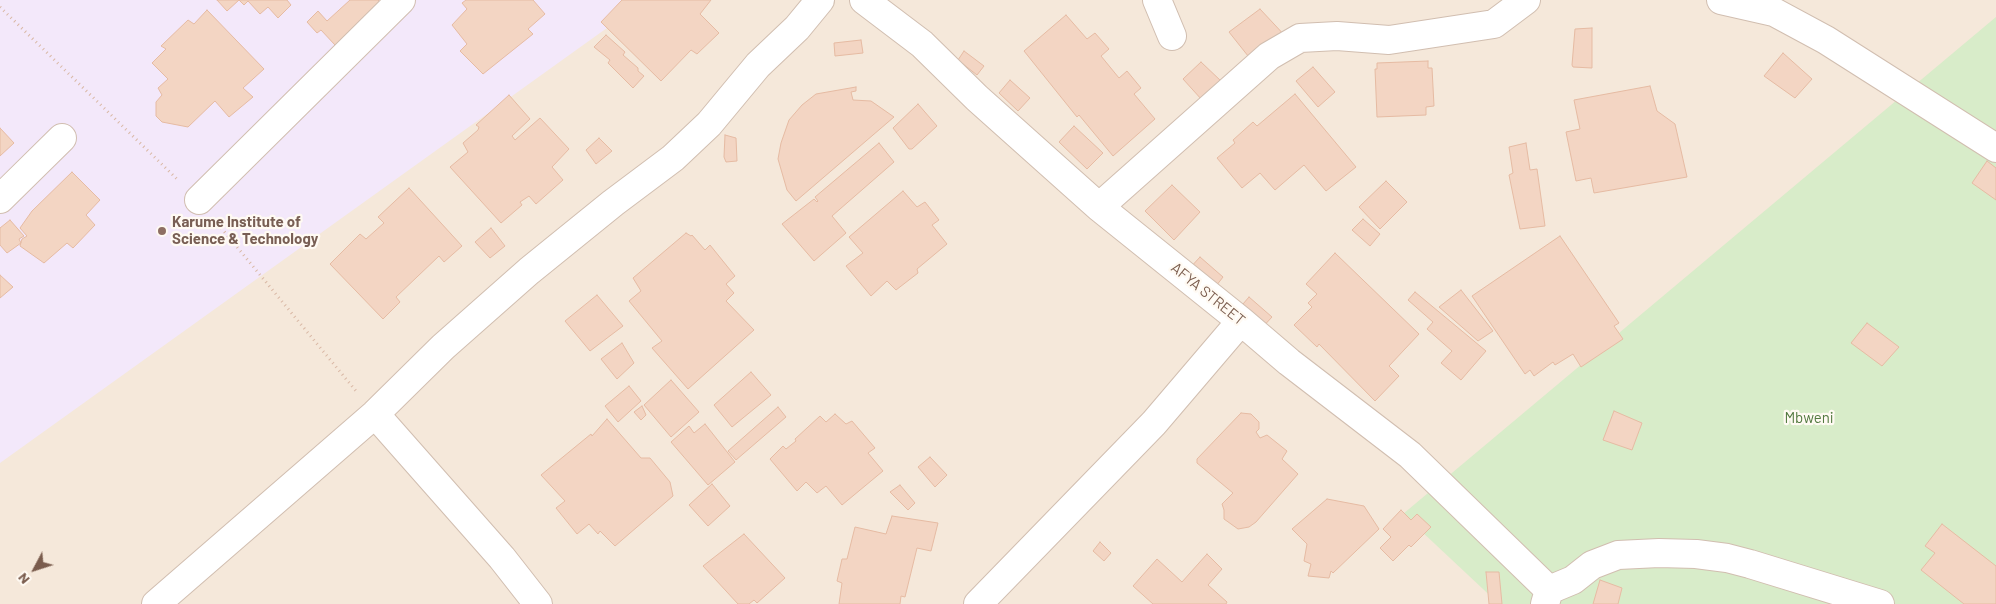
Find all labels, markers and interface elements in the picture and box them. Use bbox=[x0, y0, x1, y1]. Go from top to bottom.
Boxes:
place label: Karume Institute of Science & Technology bbox=[172, 213, 318, 248]
marker: Karume Institute of Science & Technology bbox=[156, 225, 168, 237]
street label: AFYA STREET bbox=[1167, 259, 1249, 329]
park label: Mbweni bbox=[1784, 409, 1834, 427]
north arrow bbox=[10, 544, 60, 594]
text: N bbox=[14, 570, 33, 588]

